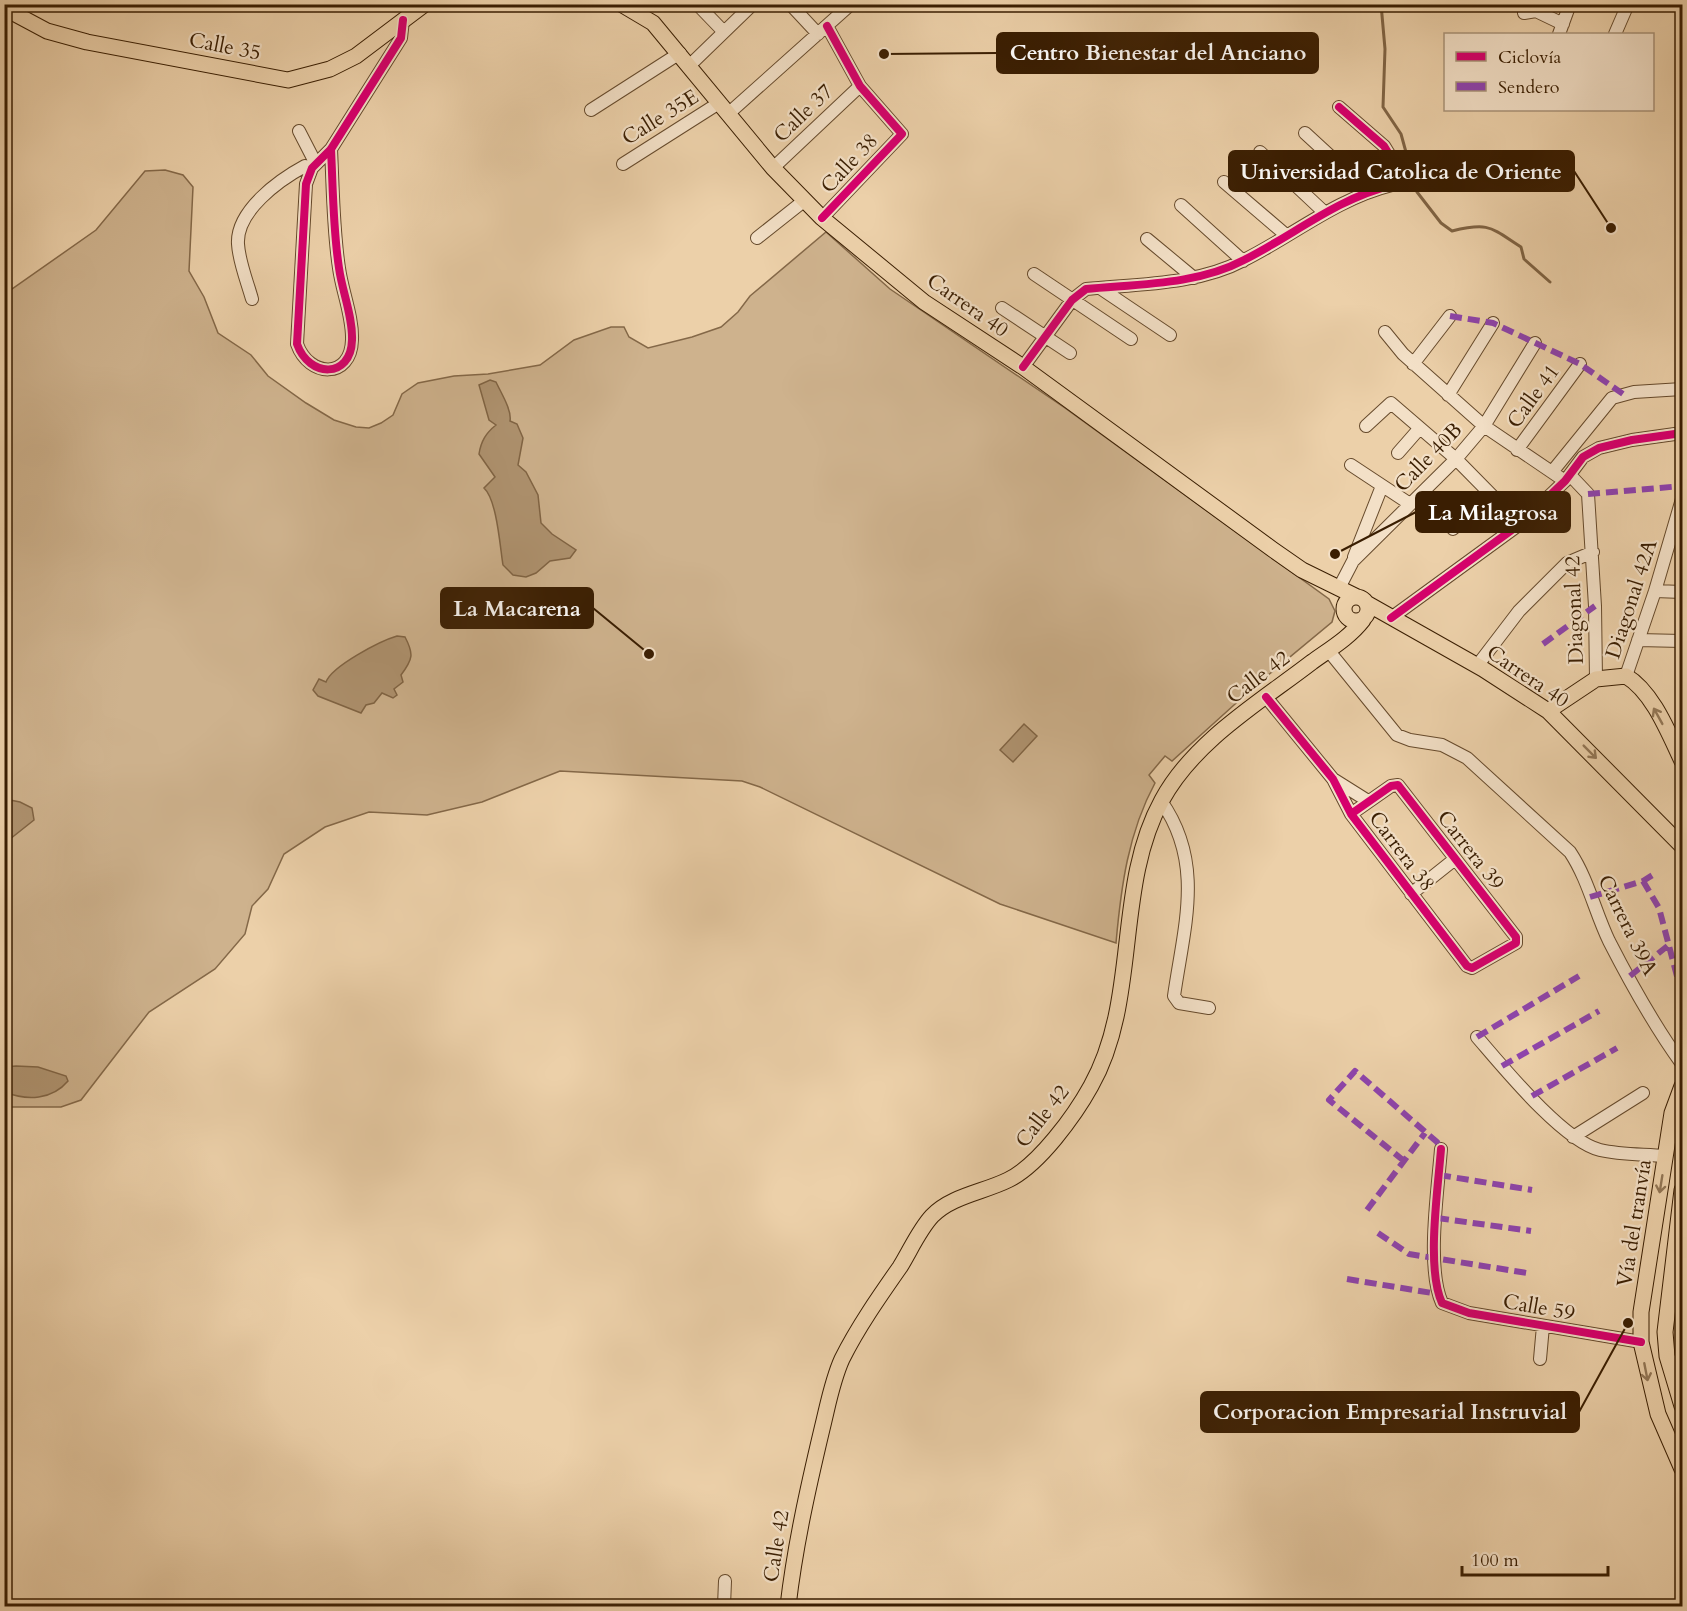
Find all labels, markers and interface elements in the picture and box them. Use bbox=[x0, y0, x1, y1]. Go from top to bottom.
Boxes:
street label: Calle 35 bbox=[187, 25, 263, 68]
callout: Centro Bienestar del Anciano bbox=[997, 33, 1318, 73]
legend bbox=[1444, 33, 1654, 111]
text: Centro Bienestar del Anciano bbox=[1010, 38, 1306, 68]
text: Ciclovía bbox=[1498, 45, 1562, 70]
text: Sendero bbox=[1498, 75, 1560, 100]
street label: Calle 37 bbox=[767, 78, 840, 149]
street label: Calle 35E bbox=[616, 82, 704, 152]
street label: Calle 38 bbox=[814, 127, 885, 200]
callout: Universidad Catolica de Oriente bbox=[1229, 151, 1574, 191]
text: Universidad Catolica de Oriente bbox=[1240, 157, 1562, 187]
street label: Carrera 40 bbox=[921, 267, 1014, 344]
street label: Calle 41 bbox=[1500, 358, 1566, 434]
street label: Calle 40B bbox=[1388, 416, 1469, 499]
callout: La Milagrosa bbox=[1416, 492, 1570, 532]
text: La Milagrosa bbox=[1428, 498, 1558, 528]
street label: Diagonal 42A bbox=[1599, 536, 1664, 662]
street label: Diagonal 42 bbox=[1558, 555, 1591, 665]
callout: La Macarena bbox=[441, 588, 593, 628]
text: La Macarena bbox=[453, 594, 581, 624]
street label: Carrera 40 bbox=[1481, 638, 1575, 715]
street label: Calle 42 bbox=[1221, 644, 1296, 711]
one-way arrow bbox=[1652, 707, 1663, 725]
one-way arrow bbox=[1582, 744, 1597, 759]
street label: Carrera 39 bbox=[1430, 804, 1511, 896]
street label: Carrera 38 bbox=[1362, 805, 1441, 898]
street label: Carrera 39A bbox=[1591, 870, 1664, 981]
street label: Calle 42 bbox=[1009, 1079, 1076, 1154]
street label: Vía del tranvía bbox=[1610, 1157, 1659, 1289]
one-way arrow bbox=[1655, 1174, 1666, 1193]
street label: Calle 59 bbox=[1501, 1287, 1577, 1328]
one-way arrow bbox=[1641, 1362, 1653, 1381]
callout: Corporacion Empresarial Instruvial bbox=[1201, 1392, 1579, 1432]
text: Corporacion Empresarial Instruvial bbox=[1213, 1397, 1568, 1427]
street label: Calle 42 bbox=[757, 1508, 797, 1584]
scale bar bbox=[1462, 1539, 1608, 1577]
text: 100 m bbox=[1471, 1548, 1519, 1573]

